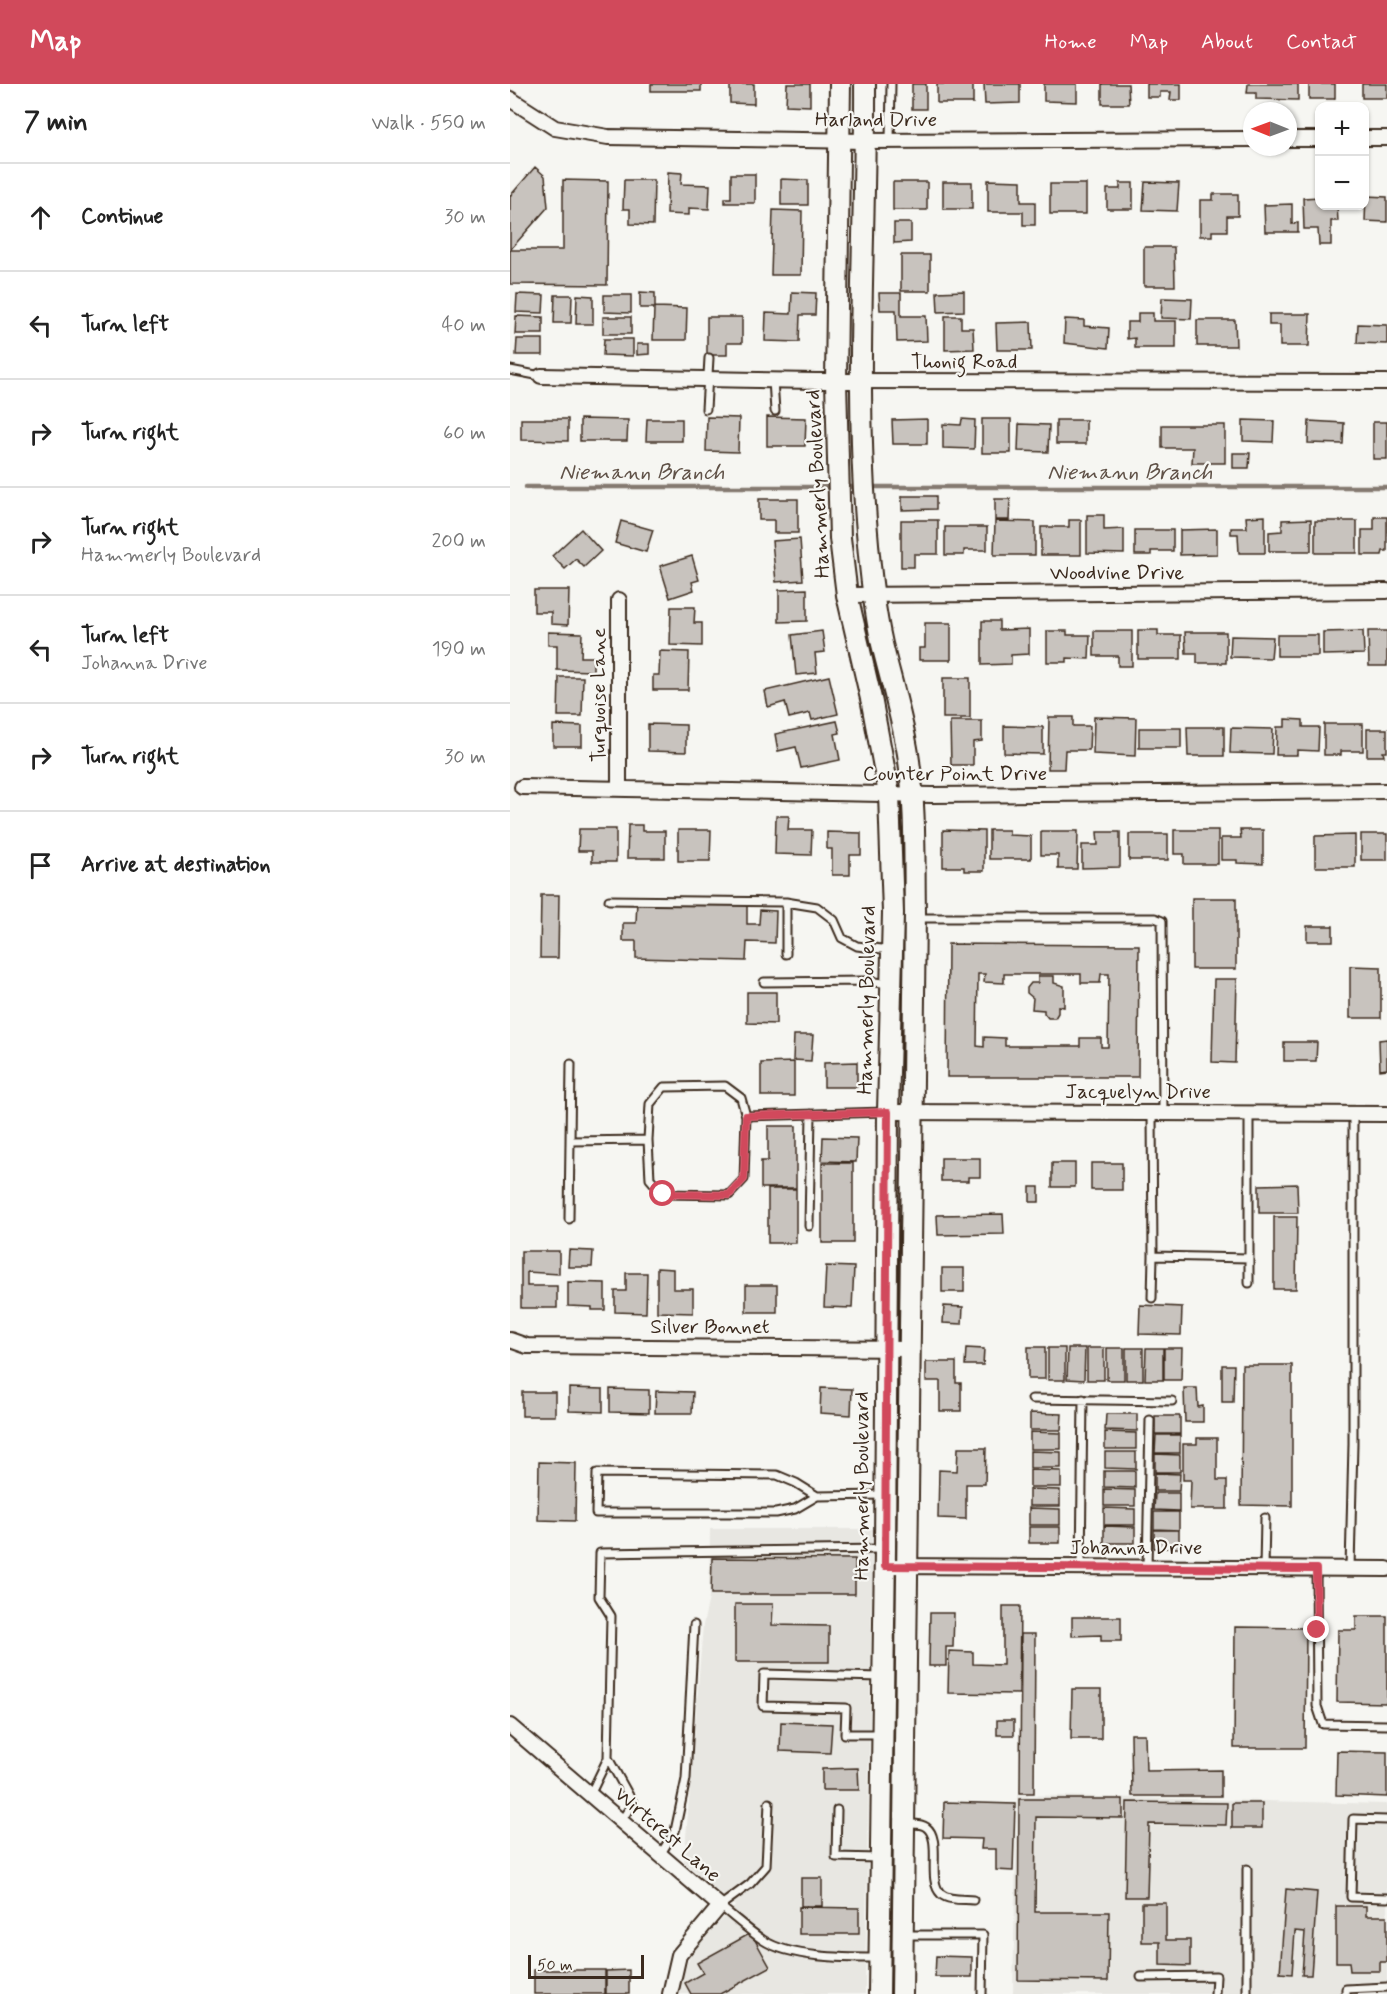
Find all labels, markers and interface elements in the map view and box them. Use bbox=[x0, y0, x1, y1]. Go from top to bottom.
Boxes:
text: Map bbox=[30, 24, 81, 61]
text: Home bbox=[1045, 28, 1097, 56]
text: Map bbox=[1130, 28, 1168, 56]
text: About bbox=[1201, 28, 1253, 56]
text: Contact bbox=[1286, 28, 1357, 56]
north arrow bbox=[1243, 102, 1297, 156]
map controls bbox=[1315, 102, 1369, 210]
button: + bbox=[1315, 102, 1369, 156]
text: 7 min bbox=[24, 106, 88, 140]
street label: Harland Drive bbox=[815, 106, 937, 134]
text: Walk · 550 m bbox=[371, 110, 486, 137]
button: − bbox=[1315, 156, 1369, 210]
icon: ahead bbox=[24, 201, 57, 234]
text: Continue bbox=[81, 203, 163, 231]
text: 30 m bbox=[444, 204, 486, 231]
icon: left bbox=[24, 309, 57, 342]
text: Turn left bbox=[81, 311, 169, 339]
text: 40 m bbox=[442, 312, 486, 339]
street label: Thonig Road bbox=[911, 348, 1017, 378]
street label: Hammerly Boulevard bbox=[799, 389, 837, 579]
icon: right bbox=[24, 417, 57, 450]
text: Turn right bbox=[81, 419, 179, 447]
text: 60 m bbox=[443, 420, 486, 447]
water label: Niemann Branch bbox=[559, 459, 725, 487]
water label: Niemann Branch bbox=[1047, 459, 1213, 487]
text: Turn right bbox=[81, 514, 179, 542]
icon: right bbox=[24, 525, 57, 558]
text: 200 m bbox=[431, 528, 486, 555]
text: Hammerly Boulevard bbox=[81, 542, 261, 569]
street label: Woodvine Drive bbox=[1050, 559, 1184, 587]
text: Turn left bbox=[81, 622, 169, 650]
street label: Turquoise Lane bbox=[585, 628, 613, 762]
icon: left bbox=[24, 633, 57, 666]
text: 190 m bbox=[432, 636, 486, 663]
text: Johanna Drive bbox=[81, 650, 208, 677]
icon: right bbox=[24, 741, 57, 774]
text: Turn right bbox=[81, 743, 179, 771]
text: 30 m bbox=[444, 744, 486, 771]
street label: Counter Point Drive bbox=[863, 760, 1047, 788]
icon: arrive bbox=[24, 849, 57, 882]
text: Arrive at destination bbox=[81, 851, 271, 879]
street label: Hammerly Boulevard bbox=[851, 905, 883, 1095]
street label: Jacquelyn Drive bbox=[1065, 1078, 1211, 1106]
route start bbox=[649, 1180, 675, 1206]
street label: Silver Bonnet bbox=[650, 1313, 770, 1341]
street label: Hammerly Boulevard bbox=[848, 1391, 876, 1581]
street label: Johanna Drive bbox=[1070, 1534, 1202, 1562]
route end bbox=[1303, 1616, 1329, 1642]
street label: Wirtcrest Lane bbox=[608, 1781, 727, 1889]
scale bar bbox=[528, 1952, 644, 1980]
text: 50 m bbox=[537, 1955, 573, 1976]

